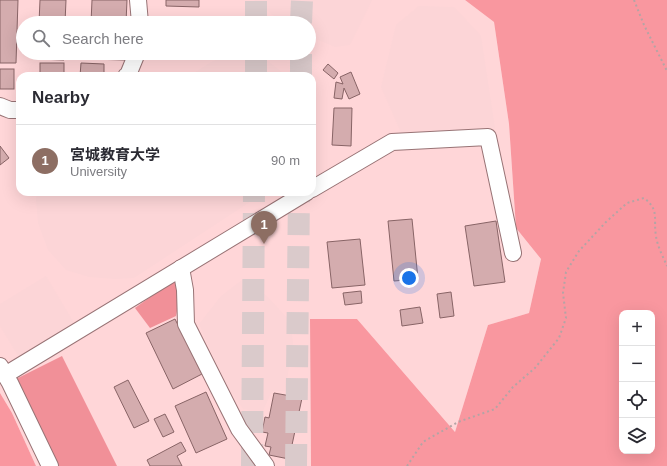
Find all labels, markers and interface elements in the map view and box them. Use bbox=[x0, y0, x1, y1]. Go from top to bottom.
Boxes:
search box bbox=[16, 16, 316, 60]
icon: search bbox=[30, 27, 52, 49]
text: Search here bbox=[62, 30, 144, 47]
text: Nearby bbox=[32, 88, 90, 107]
text: 宮城教育大学 bbox=[70, 146, 160, 163]
text: 1 bbox=[41, 153, 49, 168]
text: 90 m bbox=[271, 153, 300, 168]
text: University bbox=[70, 164, 127, 179]
pin: 1 bbox=[251, 211, 277, 244]
your location bbox=[399, 268, 419, 288]
map controls bbox=[619, 310, 655, 454]
button: + bbox=[619, 310, 655, 346]
button: − bbox=[619, 346, 655, 382]
button: locate bbox=[619, 382, 655, 418]
button: layers bbox=[619, 418, 655, 454]

